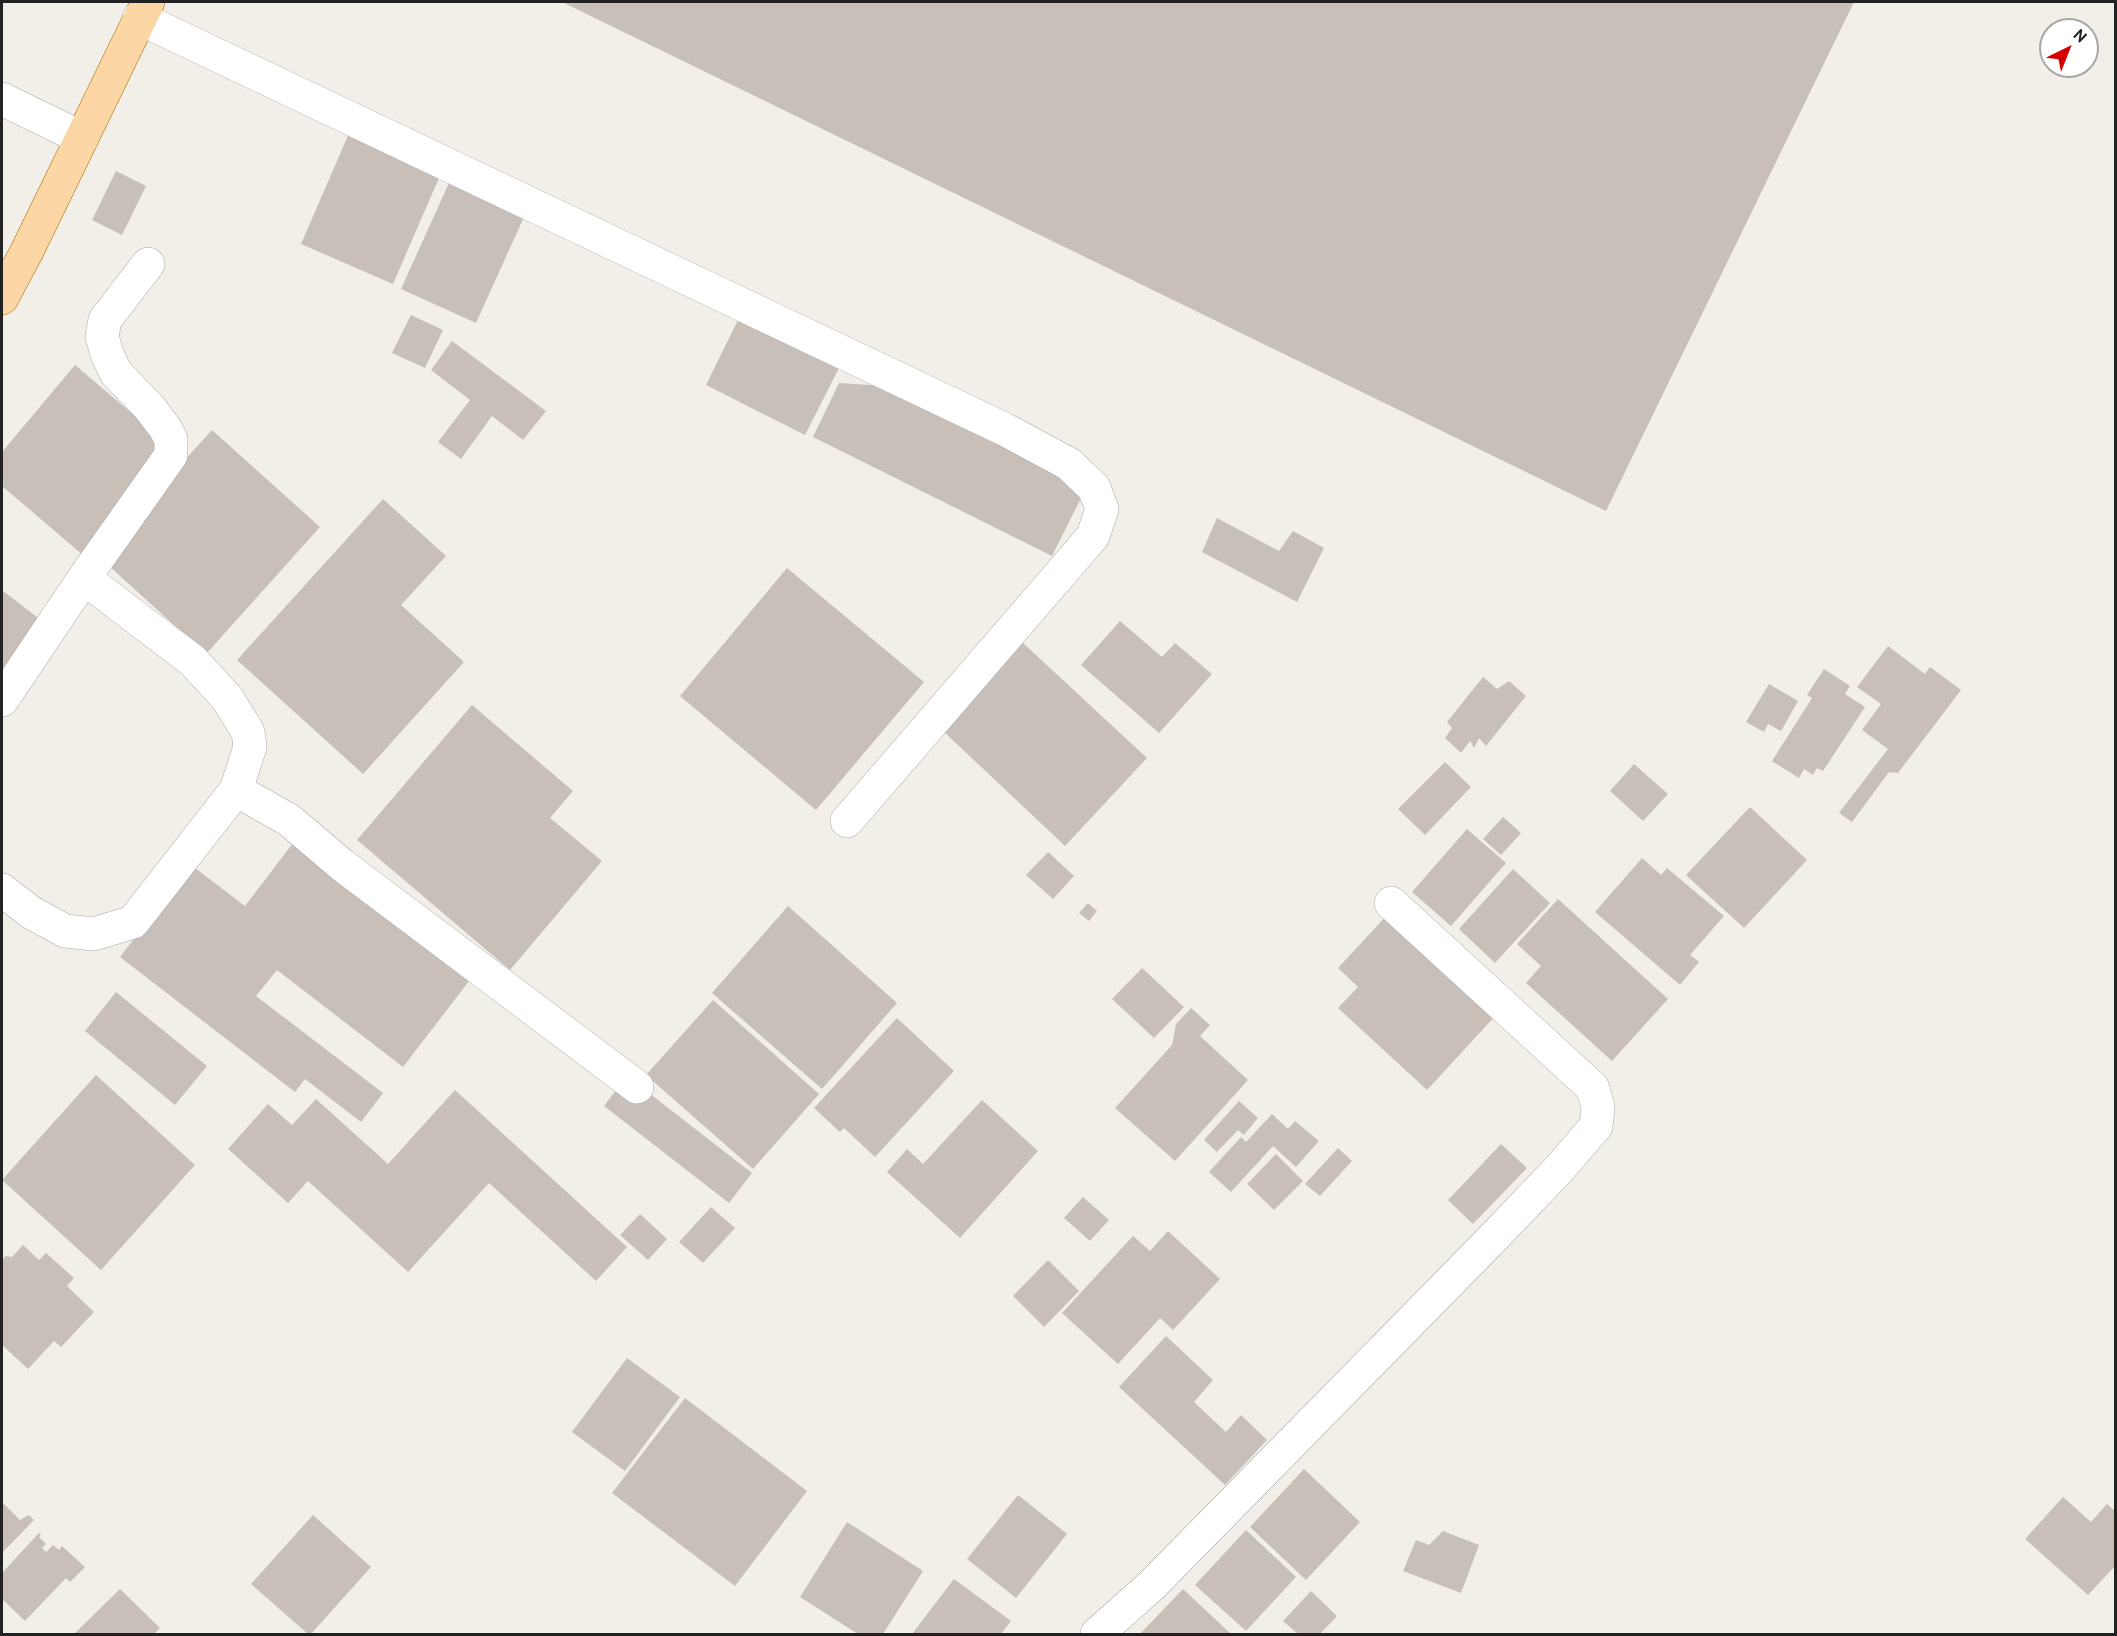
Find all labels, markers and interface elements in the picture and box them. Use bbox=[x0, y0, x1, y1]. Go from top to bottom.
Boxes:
north arrow bbox=[2039, 18, 2099, 78]
text: N bbox=[2070, 25, 2091, 47]

